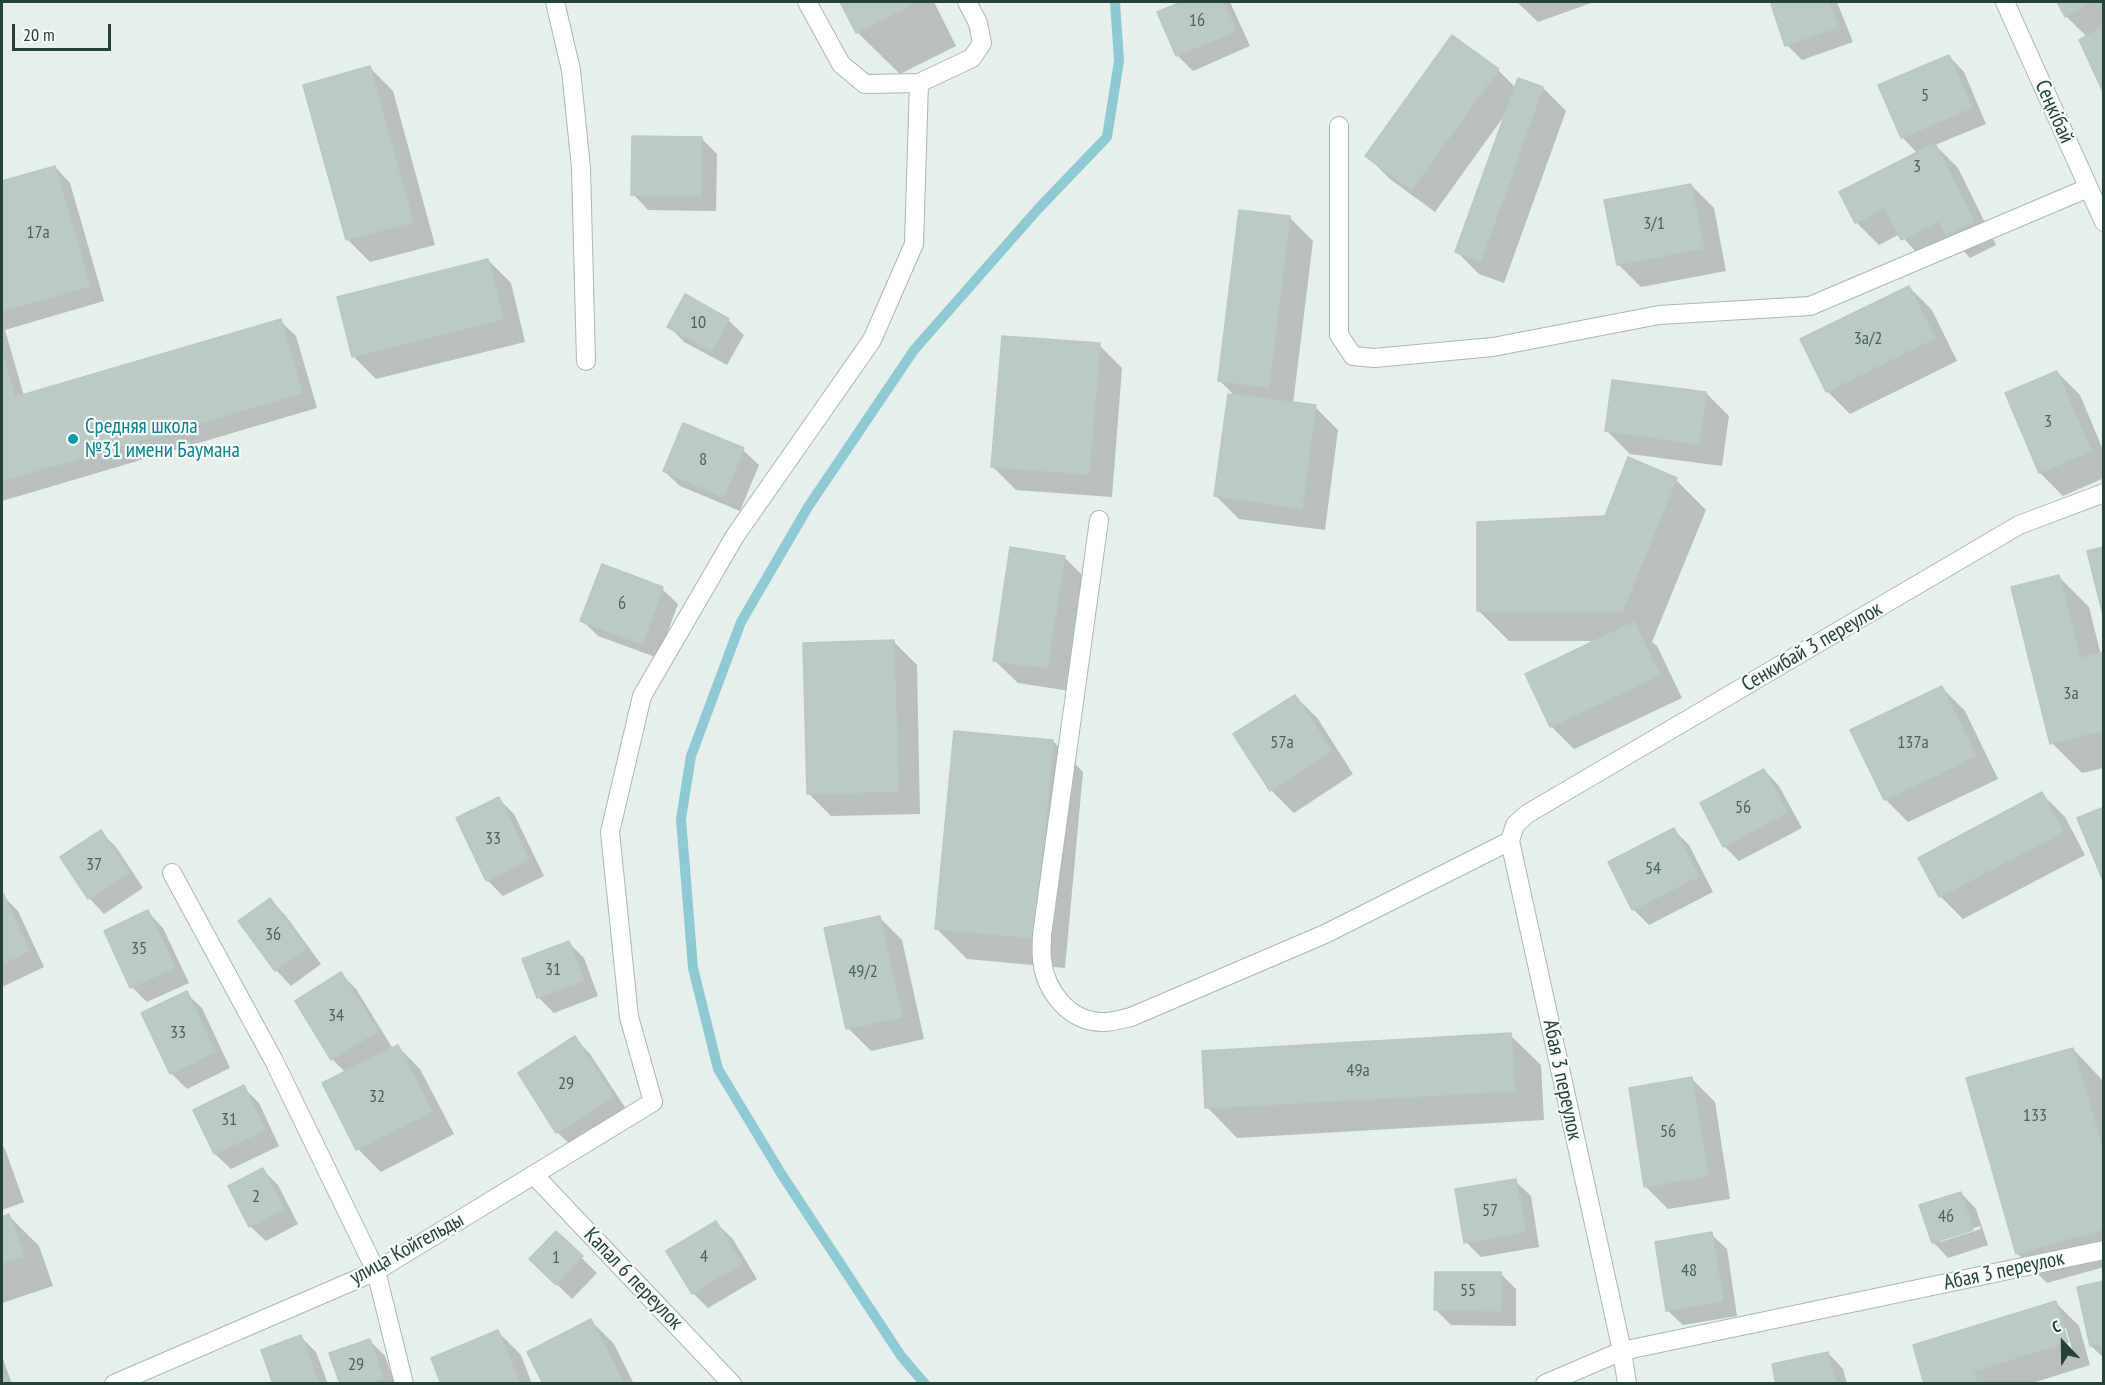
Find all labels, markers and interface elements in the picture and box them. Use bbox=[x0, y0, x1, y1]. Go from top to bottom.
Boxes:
house number: 16 bbox=[1189, 10, 1205, 32]
scale bar bbox=[15, 12, 114, 50]
text: 20 m bbox=[23, 23, 55, 46]
street label: Сеңкібай bbox=[2029, 77, 2079, 147]
house number: 5 bbox=[1921, 85, 1929, 107]
house number: 3 bbox=[1913, 156, 1921, 178]
house number: 3/1 bbox=[1643, 213, 1665, 235]
house number: 17а bbox=[26, 222, 50, 244]
house number: 10 bbox=[690, 312, 706, 334]
house number: 3а/2 bbox=[1854, 328, 1882, 350]
house number: 3 bbox=[2044, 411, 2052, 433]
place label: Средняя школа №31 имени Баумана bbox=[85, 414, 240, 464]
marker: Средняя школа №31 имени Баумана bbox=[66, 432, 80, 446]
house number: 8 bbox=[699, 449, 707, 471]
house number: 6 bbox=[618, 593, 626, 615]
street label: Сенкибай 3 переулок bbox=[1737, 597, 1887, 697]
house number: 3а bbox=[2063, 683, 2079, 705]
house number: 57а bbox=[1270, 732, 1294, 754]
house number: 137а bbox=[1897, 732, 1929, 754]
house number: 56 bbox=[1735, 797, 1751, 819]
house number: 33 bbox=[485, 828, 501, 850]
house number: 37 bbox=[86, 854, 102, 876]
house number: 54 bbox=[1645, 858, 1661, 880]
house number: 36 bbox=[265, 924, 281, 946]
house number: 35 bbox=[131, 938, 147, 960]
house number: 31 bbox=[545, 959, 561, 981]
house number: 49/2 bbox=[848, 961, 878, 983]
house number: 34 bbox=[328, 1005, 344, 1027]
street label: Абая 3 переулок bbox=[1537, 1017, 1587, 1143]
house number: 33 bbox=[170, 1022, 186, 1044]
house number: 49а bbox=[1346, 1060, 1370, 1082]
house number: 29 bbox=[558, 1073, 574, 1095]
house number: 32 bbox=[369, 1086, 385, 1108]
house number: 133 bbox=[2023, 1105, 2047, 1127]
house number: 31 bbox=[221, 1109, 237, 1131]
house number: 56 bbox=[1660, 1121, 1676, 1143]
house number: 2 bbox=[252, 1186, 260, 1208]
house number: 57 bbox=[1482, 1200, 1498, 1222]
house number: 46 bbox=[1938, 1206, 1954, 1228]
street label: улица Койгельды bbox=[346, 1207, 468, 1291]
street label: Капал 6 переулок bbox=[578, 1223, 688, 1335]
house number: 4 bbox=[700, 1246, 708, 1268]
street label: Абая 3 переулок bbox=[1941, 1246, 2067, 1296]
house number: 1 bbox=[552, 1247, 560, 1269]
house number: 48 bbox=[1681, 1260, 1697, 1282]
house number: 55 bbox=[1460, 1280, 1476, 1302]
north arrow bbox=[2033, 1313, 2093, 1373]
text: С bbox=[2049, 1316, 2063, 1337]
house number: 29 bbox=[348, 1354, 364, 1376]

